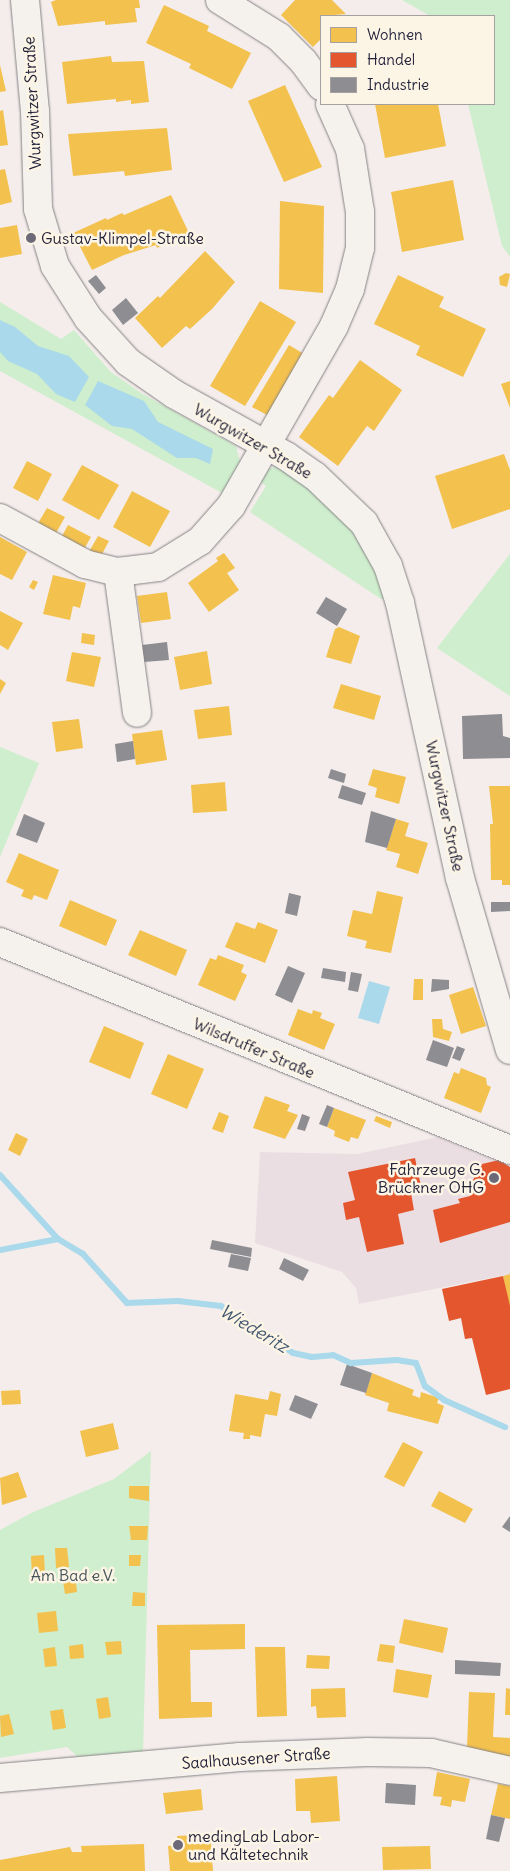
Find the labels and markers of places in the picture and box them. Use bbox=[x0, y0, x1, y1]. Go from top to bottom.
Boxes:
place label: Gustav-Klimpel-Straße bbox=[41, 228, 204, 248]
marker: Gustav-Klimpel-Straße bbox=[25, 232, 37, 244]
place label: Fahrzeuge G. Brückner OHG bbox=[378, 1159, 484, 1197]
marker: Fahrzeuge G. Brückner OHG bbox=[488, 1172, 500, 1184]
place label: medingLab Labor- und Kältetechnik bbox=[188, 1826, 320, 1864]
marker: medingLab Labor- und Kältetechnik bbox=[172, 1839, 184, 1851]

